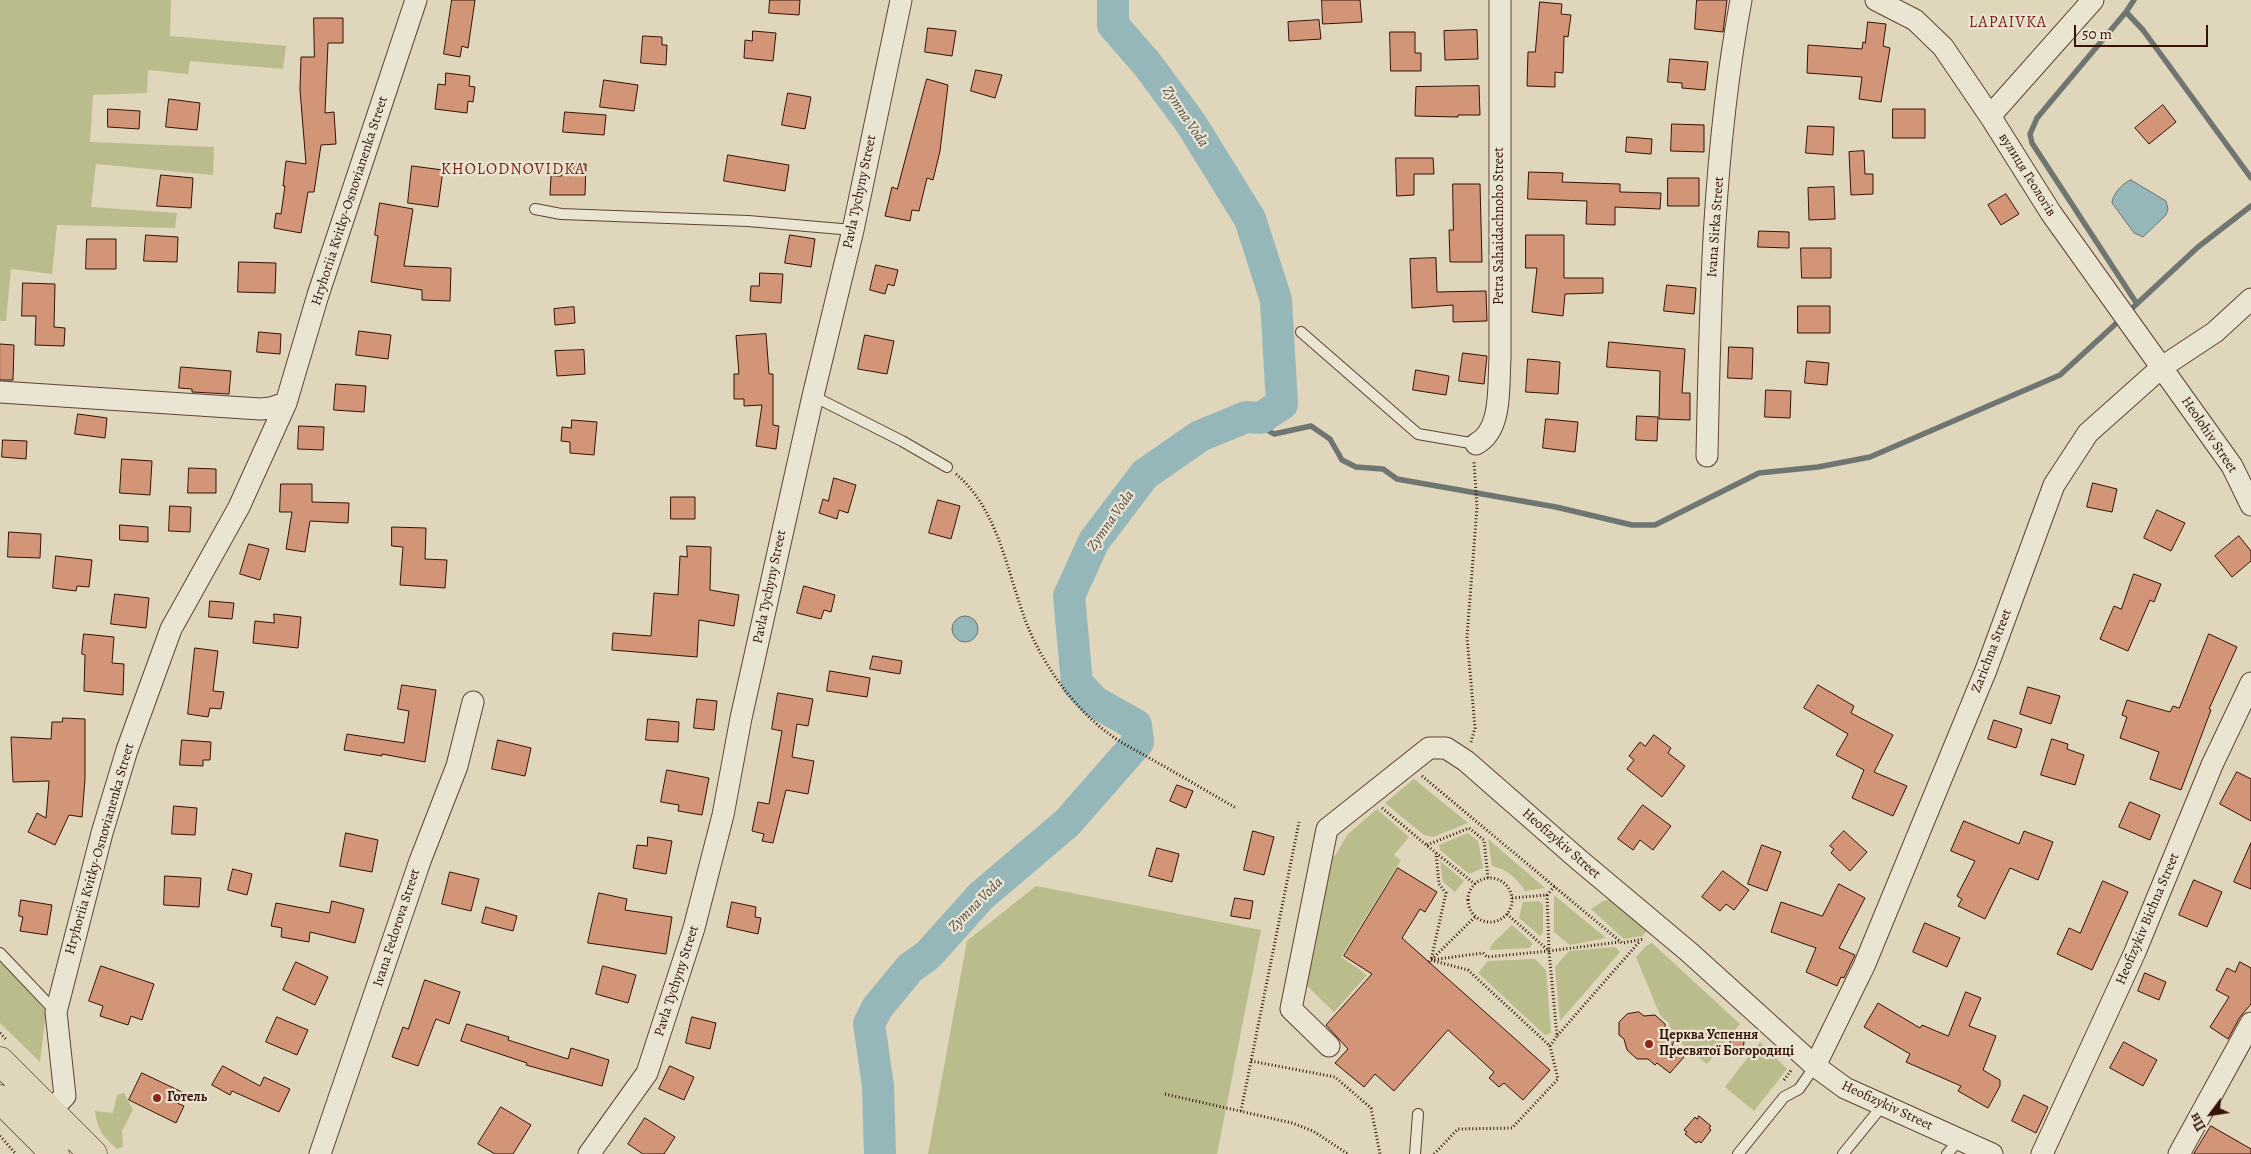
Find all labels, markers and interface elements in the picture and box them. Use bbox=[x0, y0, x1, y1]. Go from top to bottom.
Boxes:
district label: LAPAIVKA bbox=[1968, 13, 2048, 33]
scale bar bbox=[2076, 15, 2210, 47]
text: 50 m bbox=[2082, 24, 2112, 44]
water label: Zymna Voda bbox=[1158, 83, 1212, 151]
street label: Hryhoriia Kvitky-Osnovianenka Street bbox=[308, 94, 392, 308]
street label: вулиця Геологів bbox=[1995, 130, 2059, 220]
street label: Pavla Tychyny Street bbox=[840, 134, 880, 250]
street label: Petra Sahaidachnoho Street bbox=[1492, 147, 1508, 305]
district label: KHOLODNOVIDKA bbox=[439, 160, 587, 180]
street label: Ivana Sirka Street bbox=[1704, 176, 1728, 278]
street label: Heolohiv Street bbox=[2177, 394, 2241, 476]
water label: Zymna Voda bbox=[1084, 487, 1138, 555]
street label: Pavla Tychyny Street bbox=[750, 529, 790, 645]
street label: Zarichna Street bbox=[1968, 607, 2016, 695]
street label: Hryhoriia Kvitky-Osnovianenka Street bbox=[62, 741, 138, 957]
street label: Heofizykiv Street bbox=[1518, 805, 1604, 883]
street label: Heofizykiv Bichna Street bbox=[2113, 851, 2183, 987]
street label: Ivana Fedorova Street bbox=[370, 867, 424, 989]
water label: Zymna Voda bbox=[945, 874, 1007, 936]
street label: Pavla Tychyny Street bbox=[651, 923, 703, 1039]
place label: Церква Успення Пресвятої Богородиці bbox=[1659, 1028, 1794, 1060]
marker: Церква Успення Пресвятої Богородиці bbox=[1643, 1038, 1655, 1050]
street label: Heofizykiv Street bbox=[1839, 1078, 1935, 1134]
north arrow bbox=[2186, 1089, 2236, 1139]
place label: Готель bbox=[167, 1090, 207, 1106]
marker: Готель bbox=[151, 1092, 163, 1104]
text: Пн bbox=[2185, 1109, 2211, 1135]

